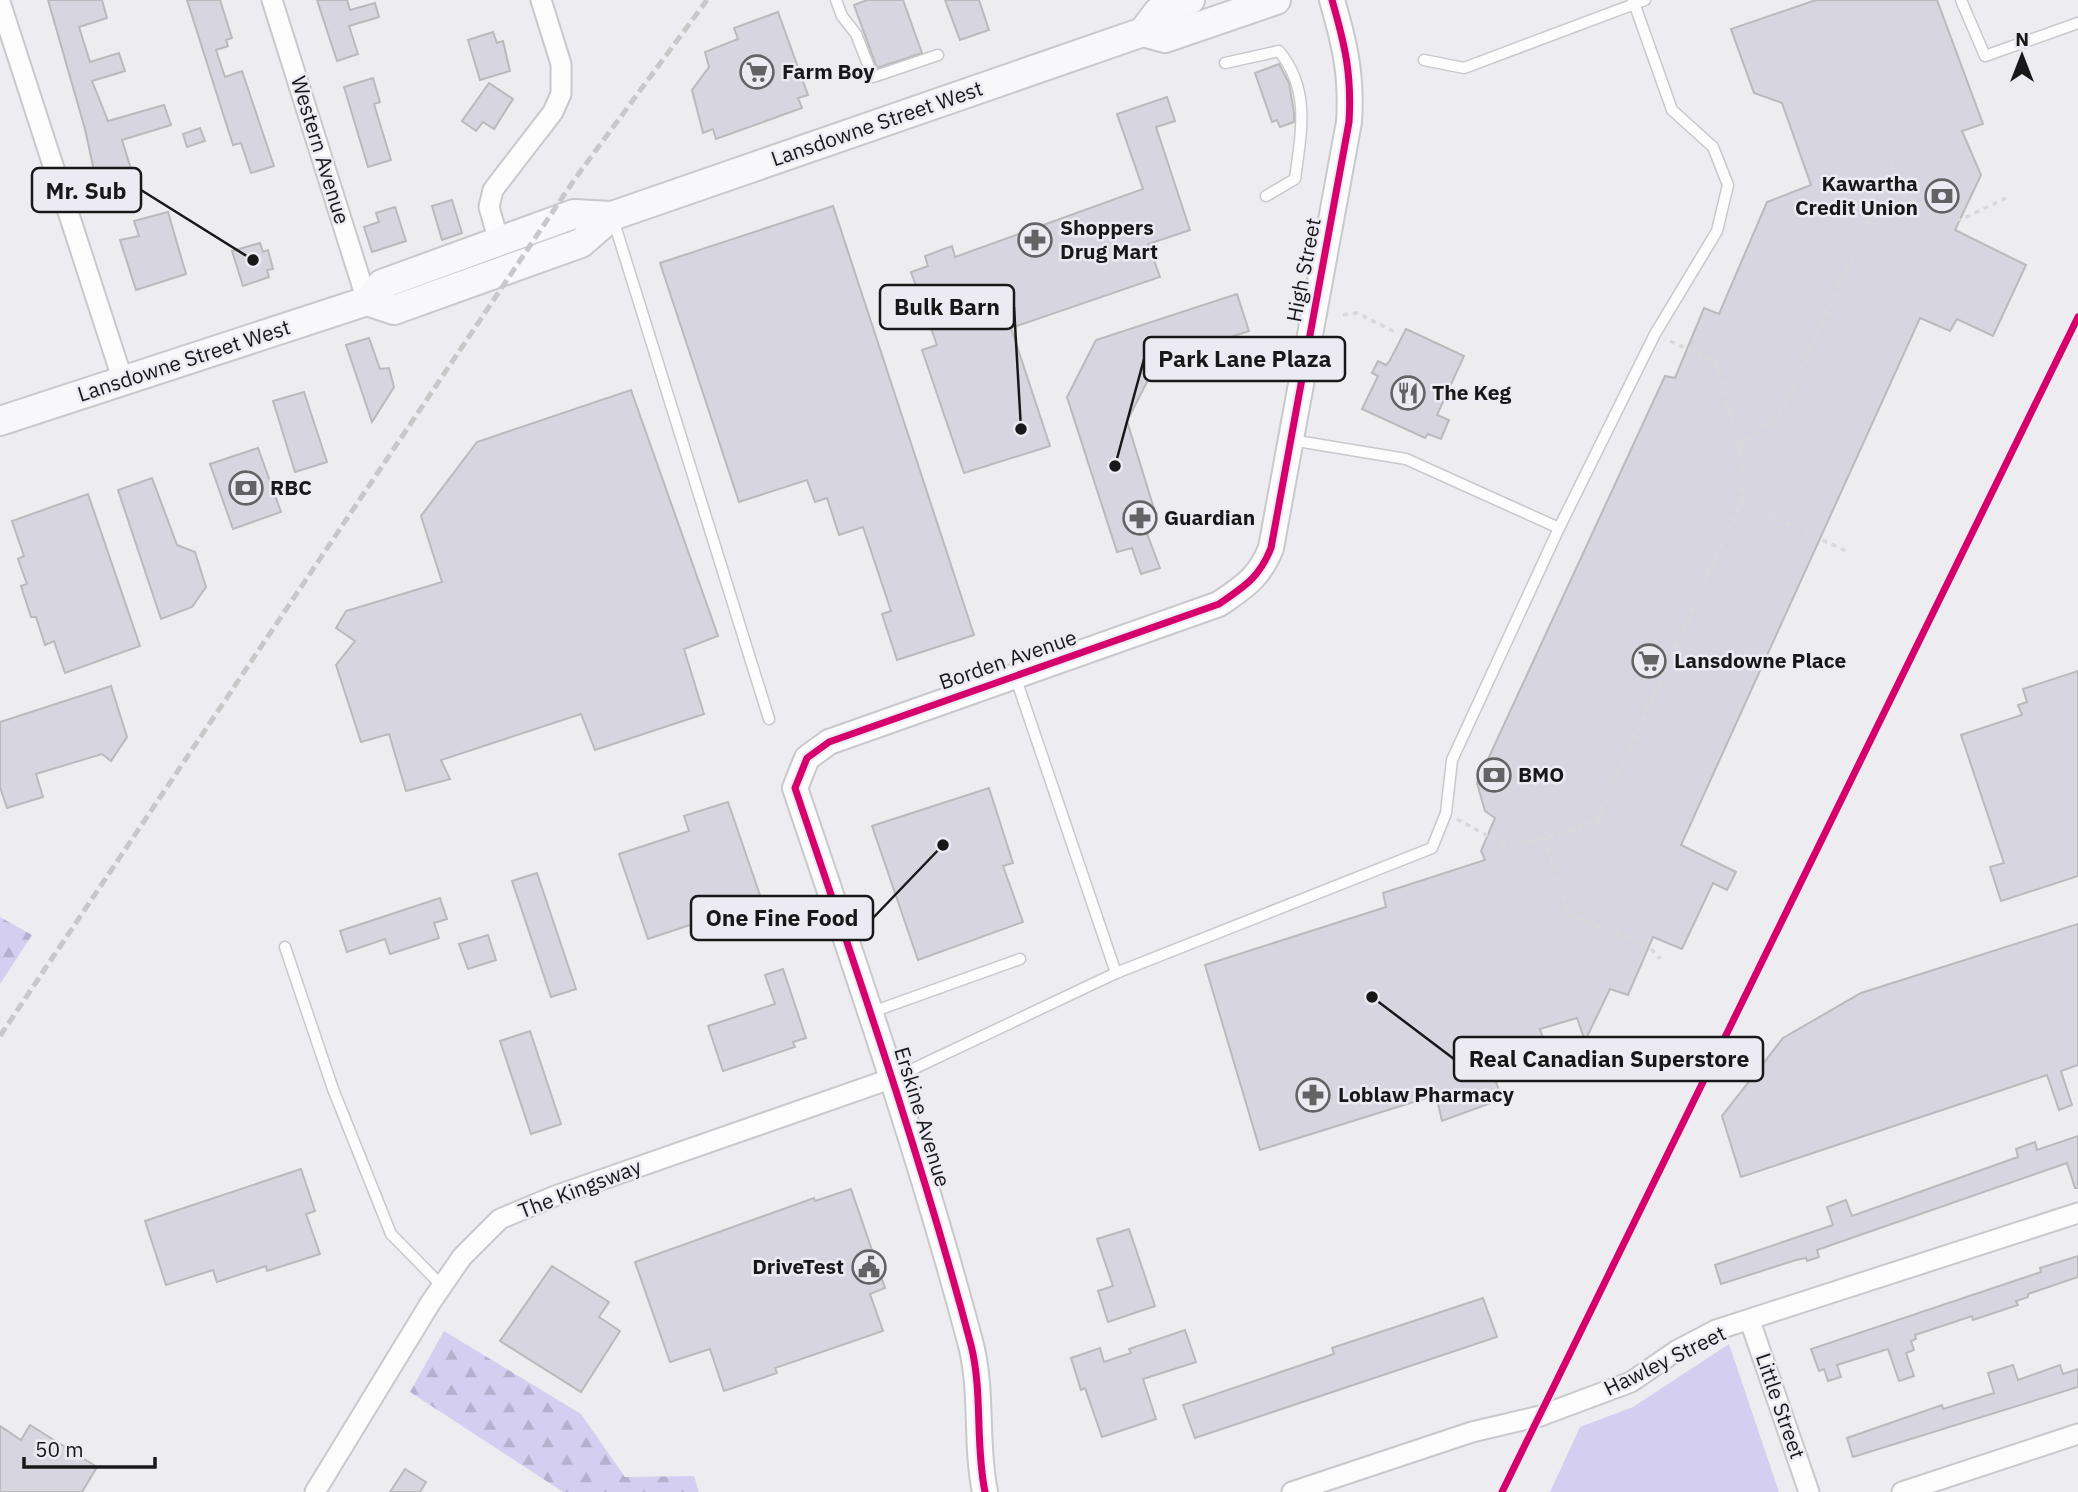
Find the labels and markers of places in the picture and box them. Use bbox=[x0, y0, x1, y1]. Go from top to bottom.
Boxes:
supermarket icon: Farm Boy bbox=[738, 53, 776, 91]
place label: Farm Boy bbox=[782, 57, 875, 85]
callout: Mr. Sub bbox=[32, 168, 141, 212]
place label: Kawartha Credit Union bbox=[1795, 169, 1918, 221]
bank icon: Kawartha Credit Union bbox=[1923, 177, 1961, 215]
place label: Shoppers Drug Mart bbox=[1060, 213, 1158, 265]
pharmacy icon: Shoppers Drug Mart bbox=[1016, 221, 1054, 259]
callout: Bulk Barn bbox=[880, 285, 1014, 329]
callout: Park Lane Plaza bbox=[1144, 337, 1345, 381]
restaurant icon: The Keg bbox=[1389, 374, 1427, 412]
place label: The Keg bbox=[1432, 378, 1511, 406]
bank icon: RBC bbox=[227, 469, 265, 507]
place label: RBC bbox=[270, 473, 312, 501]
pharmacy icon: Guardian bbox=[1121, 499, 1159, 537]
place label: Guardian bbox=[1164, 503, 1255, 531]
supermarket icon: Lansdowne Place bbox=[1630, 642, 1668, 680]
place label: Lansdowne Place bbox=[1674, 646, 1846, 674]
bank icon: BMO bbox=[1475, 756, 1513, 794]
place label: BMO bbox=[1518, 760, 1564, 788]
callout: One Fine Food bbox=[691, 896, 873, 940]
callout: Real Canadian Superstore bbox=[1454, 1037, 1763, 1081]
pharmacy icon: Loblaw Pharmacy bbox=[1294, 1076, 1332, 1114]
place label: Loblaw Pharmacy bbox=[1338, 1080, 1515, 1108]
public building icon: DriveTest bbox=[850, 1248, 888, 1286]
place label: DriveTest bbox=[752, 1252, 844, 1280]

